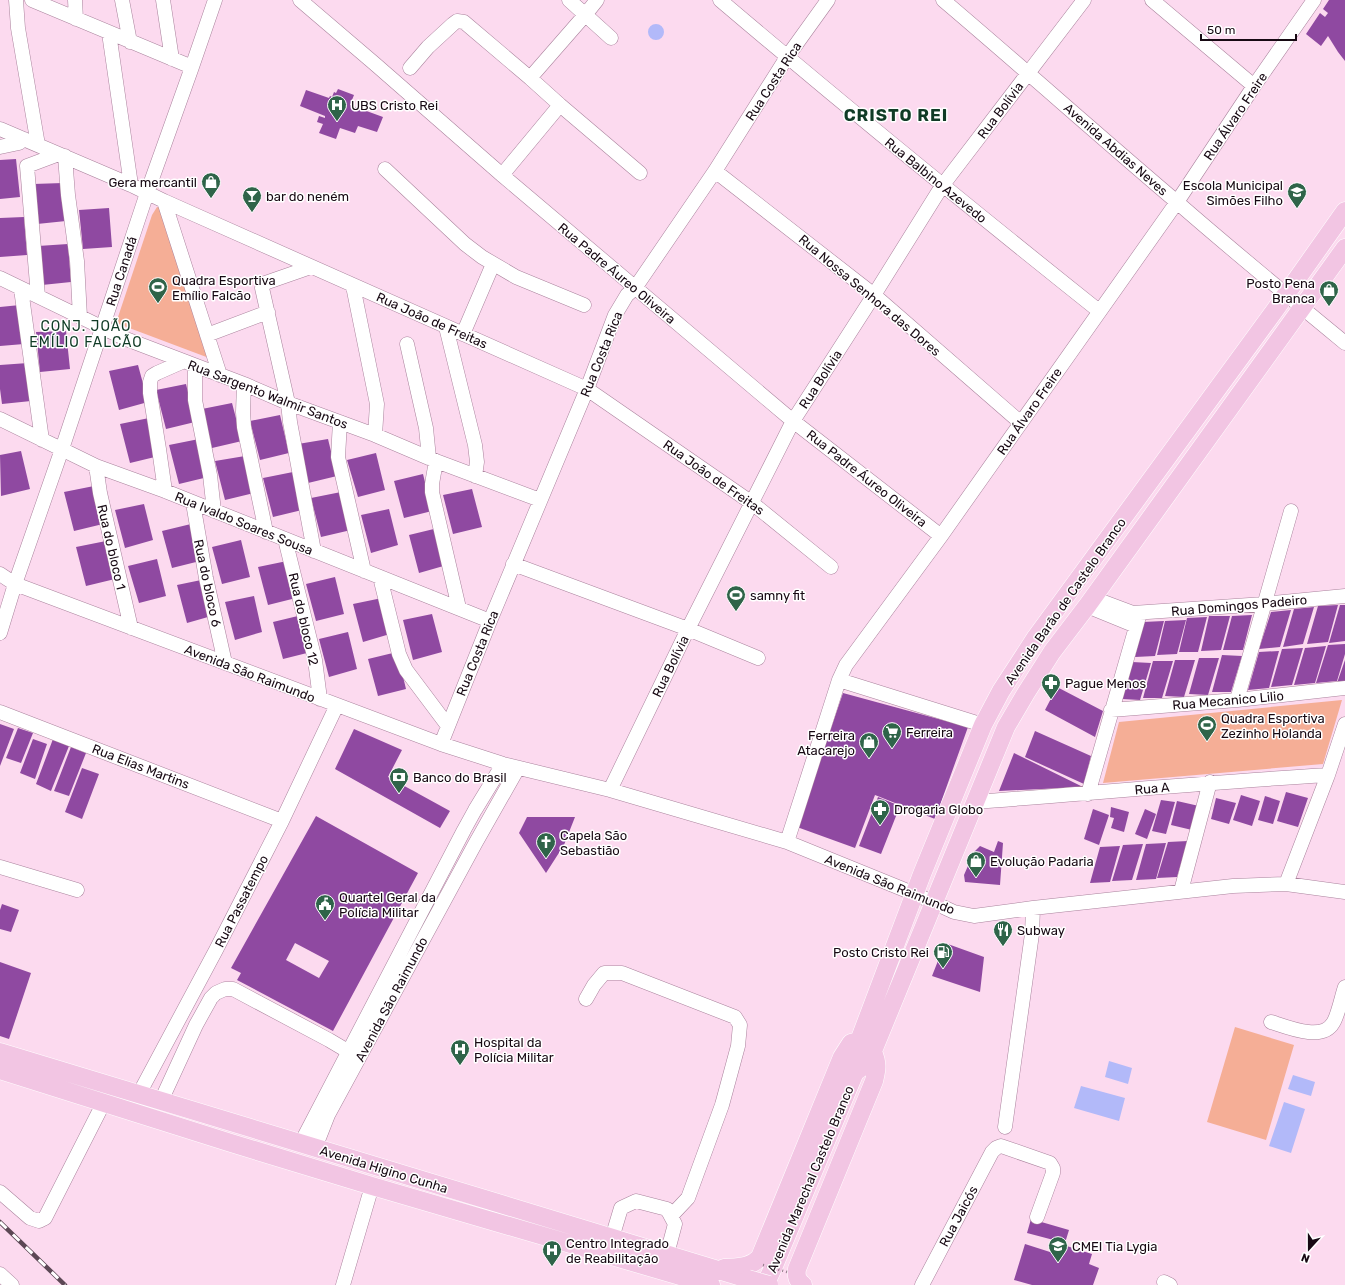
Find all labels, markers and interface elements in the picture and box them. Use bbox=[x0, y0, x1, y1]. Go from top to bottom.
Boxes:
scale bar bbox=[1201, 16, 1296, 42]
text: 50 m bbox=[1207, 23, 1235, 37]
street label: Rua Costa Rica bbox=[742, 39, 804, 123]
street label: Rua Álvaro Freire bbox=[1201, 70, 1270, 163]
street label: Rua Bolívia bbox=[974, 79, 1026, 141]
hospital icon: UBS Cristo Rei bbox=[326, 94, 348, 122]
place label: UBS Cristo Rei bbox=[351, 98, 438, 113]
street label: Avenida Abdias Neves bbox=[1061, 100, 1171, 199]
district label: CRISTO REI bbox=[844, 105, 948, 125]
street label: Rua Balbino Azevedo bbox=[882, 135, 990, 226]
shop icon: Gera mercantil bbox=[200, 171, 222, 199]
place label: Gera mercantil bbox=[108, 175, 197, 190]
place label: Escola Municipal Simões Filho bbox=[1183, 178, 1283, 208]
school or university icon: Escola Municipal Simões Filho bbox=[1286, 181, 1308, 209]
bar icon: bar do neném bbox=[241, 185, 263, 213]
place label: bar do neném bbox=[266, 189, 349, 204]
street label: Rua Padre Áureo Oliveira bbox=[555, 220, 678, 327]
street label: Rua Nossa Senhora das Dores bbox=[796, 232, 944, 359]
street label: Rua Canadá bbox=[103, 234, 140, 308]
place label: Quadra Esportiva Emílio Falcão bbox=[172, 273, 276, 303]
sports icon: Quadra Esportiva Emílio Falcão bbox=[147, 276, 169, 304]
place label: Posto Pena Branca bbox=[1246, 276, 1315, 306]
shop icon: Posto Pena Branca bbox=[1318, 279, 1340, 307]
street label: Rua João de Freitas bbox=[374, 289, 490, 352]
street label: Rua Costa Rica bbox=[577, 309, 625, 399]
district label: CONJ. JOÃO EMÍLIO FALCÃO bbox=[29, 317, 143, 351]
street label: Rua Bolívia bbox=[796, 347, 845, 411]
street label: Rua Sargento Walmir Santos bbox=[185, 357, 350, 433]
street label: Rua Álvaro Freire bbox=[994, 365, 1065, 458]
street label: Rua Padre Áureo Oliveira bbox=[804, 427, 930, 530]
street label: Rua João de Freitas bbox=[660, 437, 767, 518]
street label: Rua Ivaldo Soares Sousa bbox=[173, 489, 315, 558]
street label: Rua do bloco 1 bbox=[94, 503, 129, 591]
street label: Avenida Barão de Castelo Branco bbox=[1002, 515, 1129, 688]
street label: Rua do bloco 6 bbox=[191, 538, 224, 628]
street label: Rua do bloco 12 bbox=[286, 571, 321, 667]
sports icon: samny fit bbox=[725, 584, 747, 612]
place label: samny fit bbox=[750, 588, 805, 603]
street label: Rua Domingos Padeiro bbox=[1170, 592, 1308, 620]
street label: Rua Costa Rica bbox=[453, 608, 501, 698]
street label: Rua Bolívia bbox=[649, 633, 692, 699]
street label: Avenida São Raimundo bbox=[182, 642, 317, 705]
pharmacy icon: Pague Menos bbox=[1040, 672, 1062, 700]
place label: Pague Menos bbox=[1065, 676, 1146, 692]
street label: Rua Mecanico Lilio bbox=[1172, 688, 1284, 713]
place label: Quadra Esportiva Zezinho Holanda bbox=[1221, 711, 1325, 741]
sports icon: Quadra Esportiva Zezinho Holanda bbox=[1196, 714, 1218, 742]
supermarket icon: Ferreira bbox=[881, 721, 903, 749]
place label: Ferreira bbox=[906, 725, 953, 740]
place label: Ferreira Atacarejo bbox=[797, 728, 855, 758]
shop icon: Ferreira Atacarejo bbox=[858, 731, 880, 759]
street label: Rua Elias Martins bbox=[90, 741, 192, 792]
bank icon: Banco do Brasil bbox=[388, 766, 410, 794]
place label: Banco do Brasil bbox=[413, 770, 507, 785]
street label: Rua A bbox=[1134, 779, 1170, 797]
pharmacy icon: Drogaria Globo bbox=[869, 798, 891, 826]
place label: Drogaria Globo bbox=[894, 802, 983, 818]
place label: Capela São Sebastião bbox=[560, 828, 627, 858]
church icon: Capela São Sebastião bbox=[535, 831, 557, 859]
shop icon: Evolução Padaria bbox=[965, 850, 987, 878]
street label: Avenida São Raimundo bbox=[823, 851, 957, 917]
street label: Rua Passatempo bbox=[212, 853, 271, 950]
place label: Evolução Padaria bbox=[990, 854, 1094, 869]
place label: Quartel Geral da Polícia Militar bbox=[339, 890, 436, 920]
public building icon: Quartel Geral da Polícia Militar bbox=[314, 893, 336, 921]
restaurant icon: Subway bbox=[992, 919, 1014, 947]
place label: Subway bbox=[1017, 923, 1065, 938]
street label: Avenida São Raimundo bbox=[352, 934, 431, 1064]
fuel station icon: Posto Cristo Rei bbox=[932, 941, 954, 969]
place label: Posto Cristo Rei bbox=[833, 945, 929, 960]
place label: Hospital da Polícia Militar bbox=[474, 1035, 554, 1065]
hospital icon: Hospital da Polícia Militar bbox=[449, 1038, 471, 1066]
street label: Avenida Marechal Castelo Branco bbox=[764, 1083, 857, 1275]
street label: Avenida Higino Cunha bbox=[318, 1143, 450, 1197]
street label: Rua Jaicós bbox=[936, 1183, 981, 1249]
north arrow bbox=[1289, 1229, 1329, 1269]
school or university icon: CMEI Tia Lygia bbox=[1047, 1235, 1069, 1263]
place label: Centro Integrado de Reabilitação bbox=[566, 1236, 669, 1266]
hospital icon: Centro Integrado de Reabilitação bbox=[541, 1239, 563, 1267]
place label: CMEI Tia Lygia bbox=[1072, 1239, 1157, 1255]
text: N bbox=[1299, 1250, 1312, 1265]

